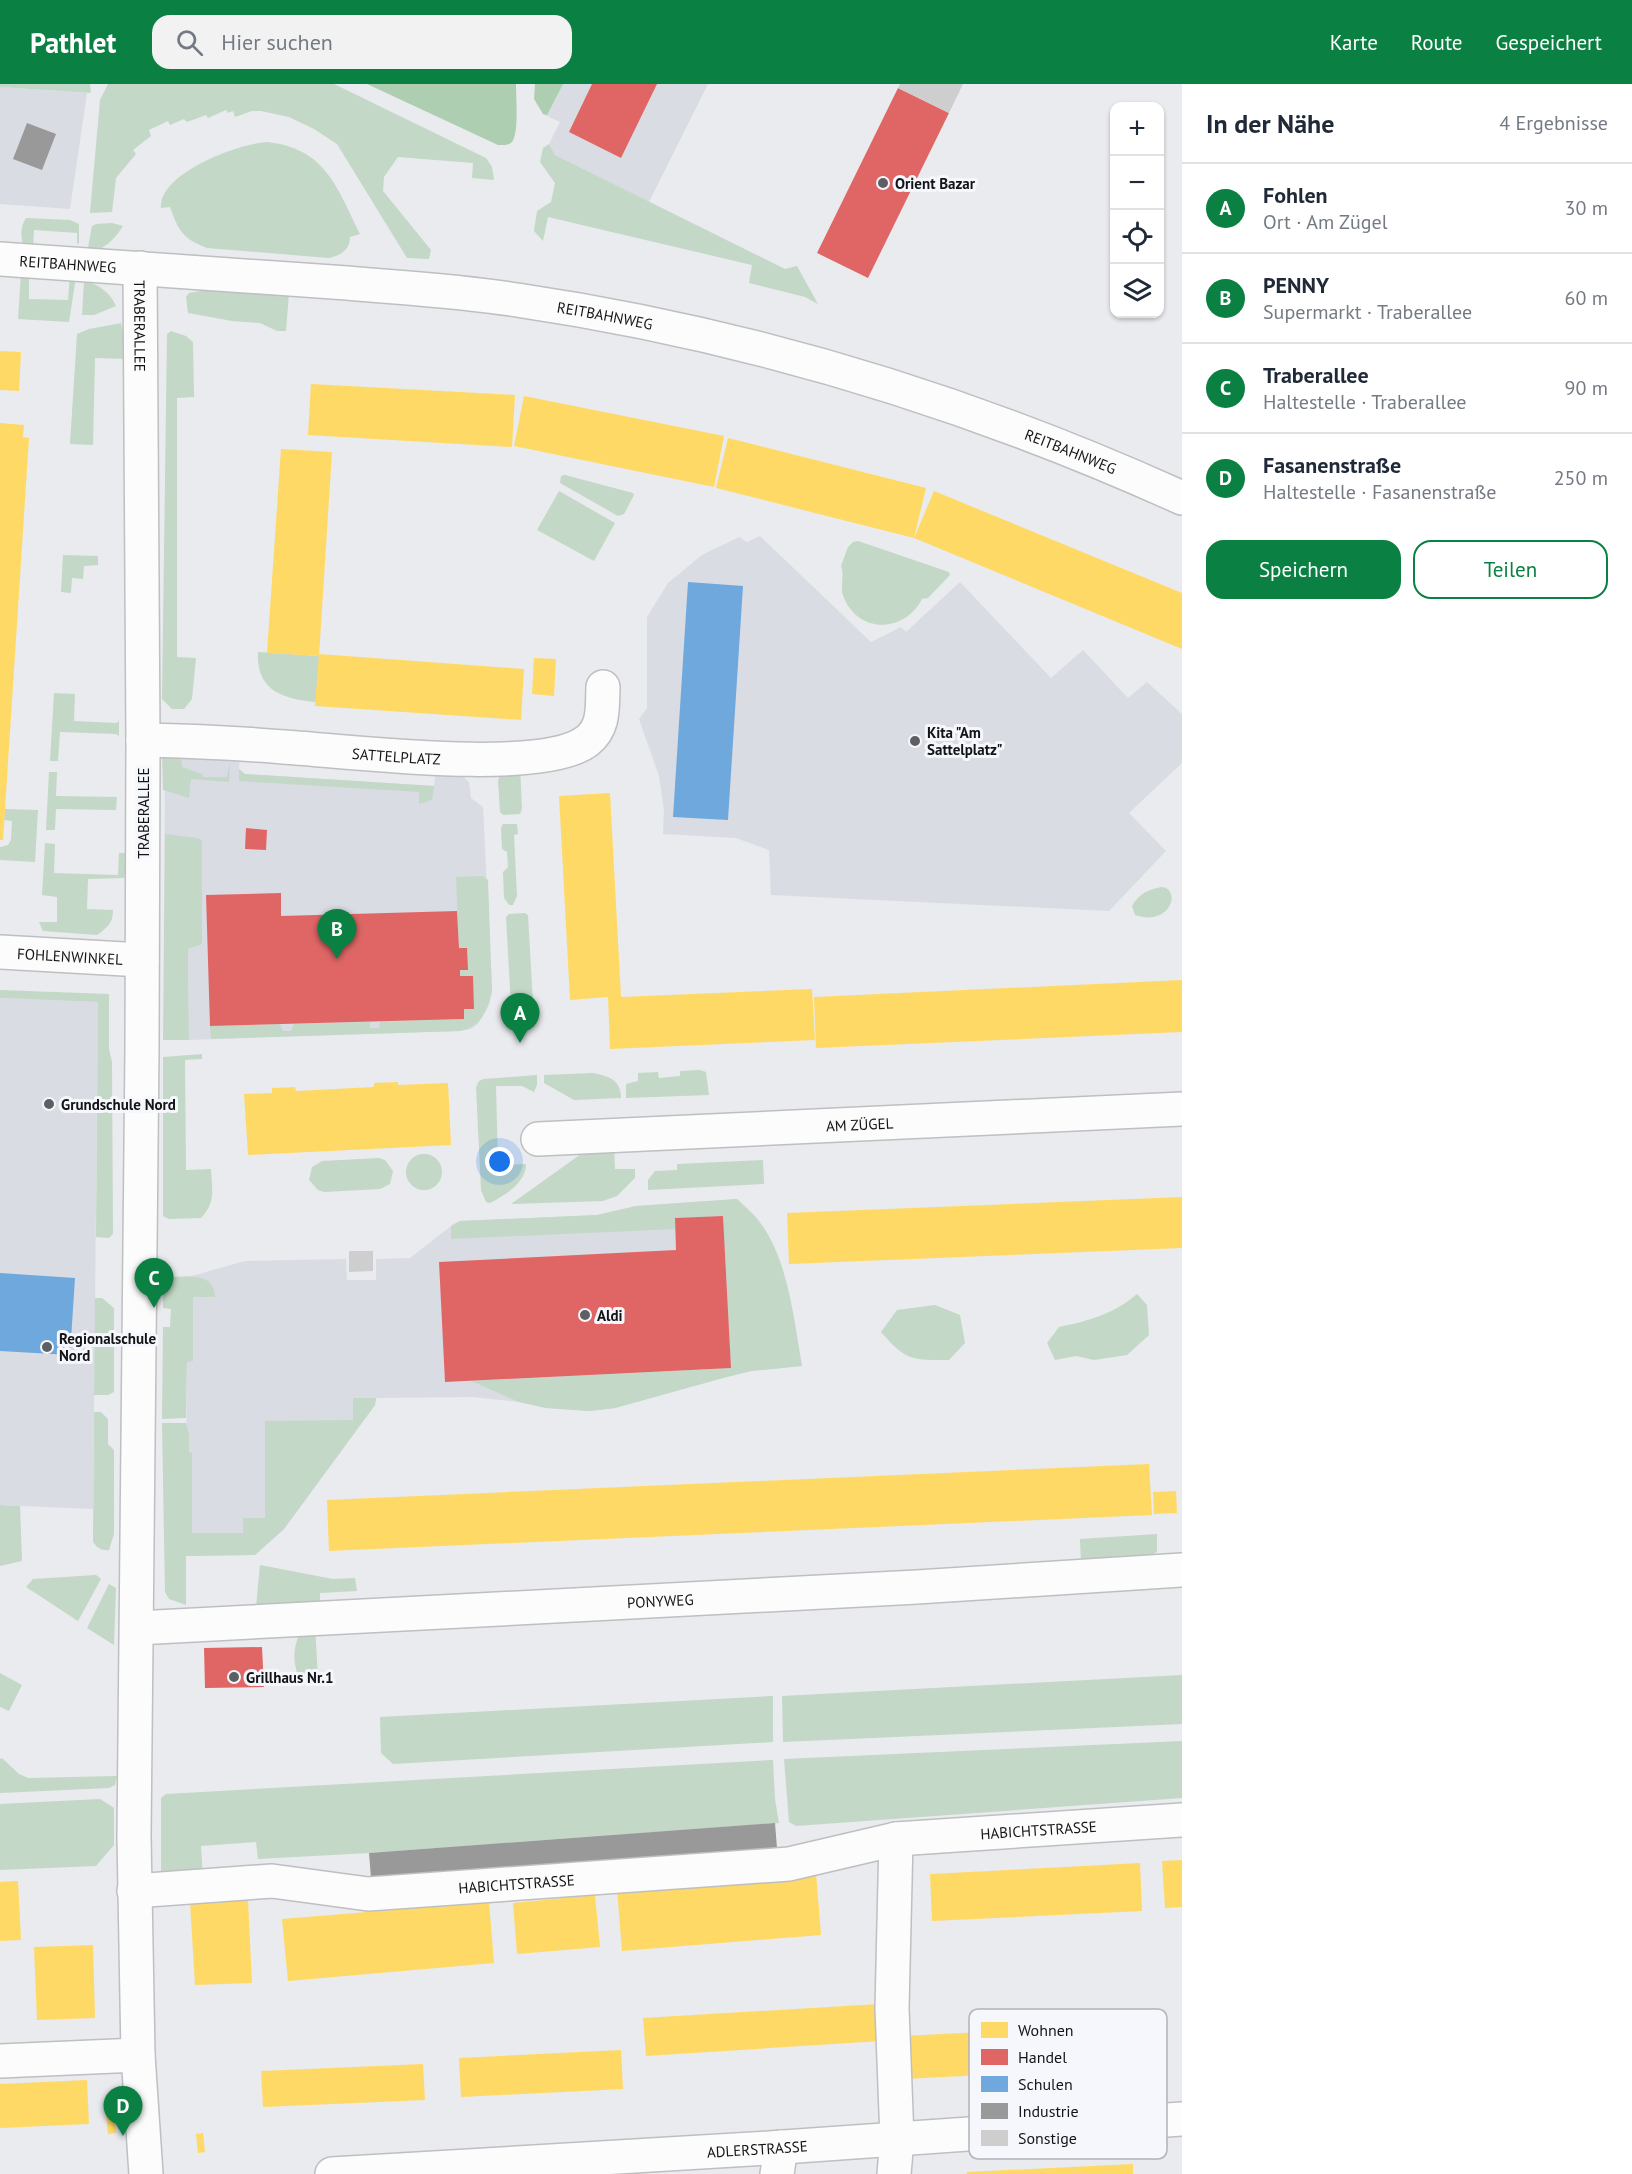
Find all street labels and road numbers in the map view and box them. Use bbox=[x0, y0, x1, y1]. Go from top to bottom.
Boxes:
street label: REITBAHNWEG bbox=[19, 251, 117, 276]
street label: TRABERALLEE bbox=[131, 280, 150, 372]
street label: REITBAHNWEG bbox=[556, 297, 655, 333]
street label: REITBAHNWEG bbox=[1022, 424, 1119, 478]
street label: SATTELPLATZ bbox=[351, 743, 441, 768]
street label: TRABERALLEE bbox=[134, 767, 153, 859]
street label: FOHLENWINKEL bbox=[16, 943, 124, 968]
street label: AM ZÜGEL bbox=[826, 1113, 894, 1135]
street label: PONYWEG bbox=[627, 1589, 694, 1612]
street label: HABICHTSTRASSE bbox=[980, 1816, 1097, 1843]
street label: HABICHTSTRASSE bbox=[458, 1870, 575, 1897]
street label: ADLERSTRASSE bbox=[706, 2136, 808, 2161]

